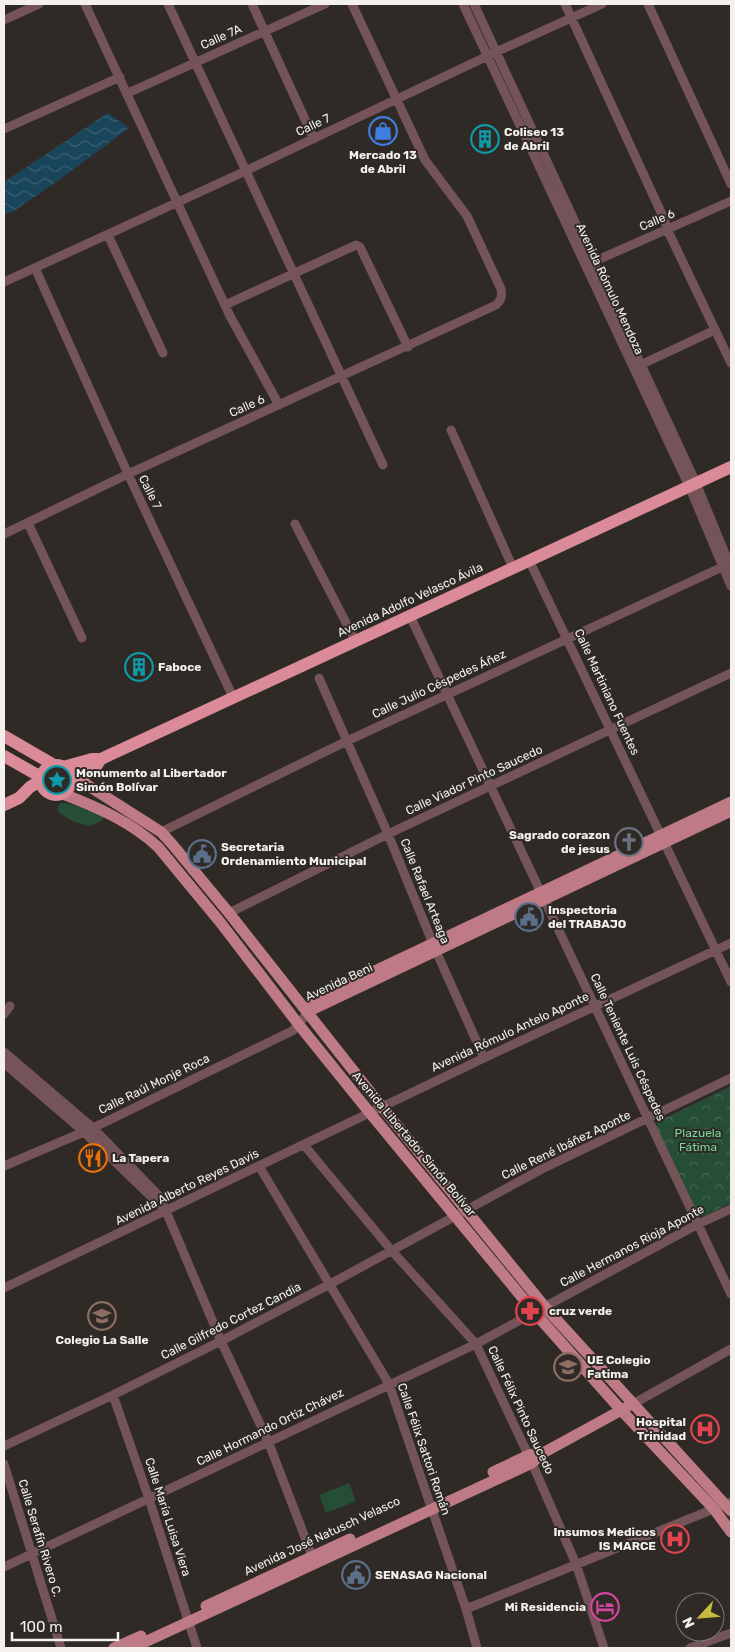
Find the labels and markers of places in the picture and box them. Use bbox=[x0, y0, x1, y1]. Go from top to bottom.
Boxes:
shop icon: Mercado 13 de Abril bbox=[368, 116, 398, 146]
building icon: Coliseo 13 de Abril bbox=[470, 124, 500, 154]
place label: Coliseo 13 de Abril bbox=[504, 125, 564, 153]
place label: Mercado 13 de Abril bbox=[349, 148, 417, 176]
building icon: Faboce bbox=[124, 652, 154, 682]
place label: Faboce bbox=[158, 660, 201, 674]
place icon: Monumento al Libertador Simón Bolívar bbox=[42, 765, 72, 795]
place label: Monumento al Libertador Simón Bolívar bbox=[76, 766, 227, 794]
church icon: Sagrado corazon de jesus bbox=[614, 827, 644, 857]
place label: Sagrado corazon de jesus bbox=[509, 828, 610, 856]
public building icon: Secretaria Ordenamiento Municipal bbox=[187, 839, 217, 869]
place label: Secretaria Ordenamiento Municipal bbox=[221, 840, 367, 868]
public building icon: Inspectoria del TRABAJO bbox=[514, 902, 544, 932]
place label: Inspectoria del TRABAJO bbox=[548, 903, 626, 931]
restaurant icon: La Tapera bbox=[78, 1143, 108, 1173]
place label: La Tapera bbox=[112, 1151, 169, 1165]
pharmacy icon: cruz verde bbox=[515, 1296, 545, 1326]
school or university icon: Colegio La Salle bbox=[87, 1301, 117, 1331]
place label: cruz verde bbox=[549, 1304, 612, 1318]
place label: Colegio La Salle bbox=[55, 1333, 149, 1347]
school or university icon: UE Colegio Fatima bbox=[553, 1352, 583, 1382]
place label: UE Colegio Fatima bbox=[587, 1353, 651, 1381]
hospital icon: Hospital Trinidad bbox=[690, 1414, 720, 1444]
place label: Hospital Trinidad bbox=[636, 1415, 686, 1443]
hospital icon: Insumos Medicos IS MARCE bbox=[660, 1524, 690, 1554]
place label: Insumos Medicos IS MARCE bbox=[553, 1525, 656, 1553]
public building icon: SENASAG Nacional bbox=[341, 1560, 371, 1590]
place label: SENASAG Nacional bbox=[375, 1568, 487, 1582]
hotel icon: Mi Residencia bbox=[590, 1592, 620, 1622]
place label: Mi Residencia bbox=[505, 1600, 586, 1614]

